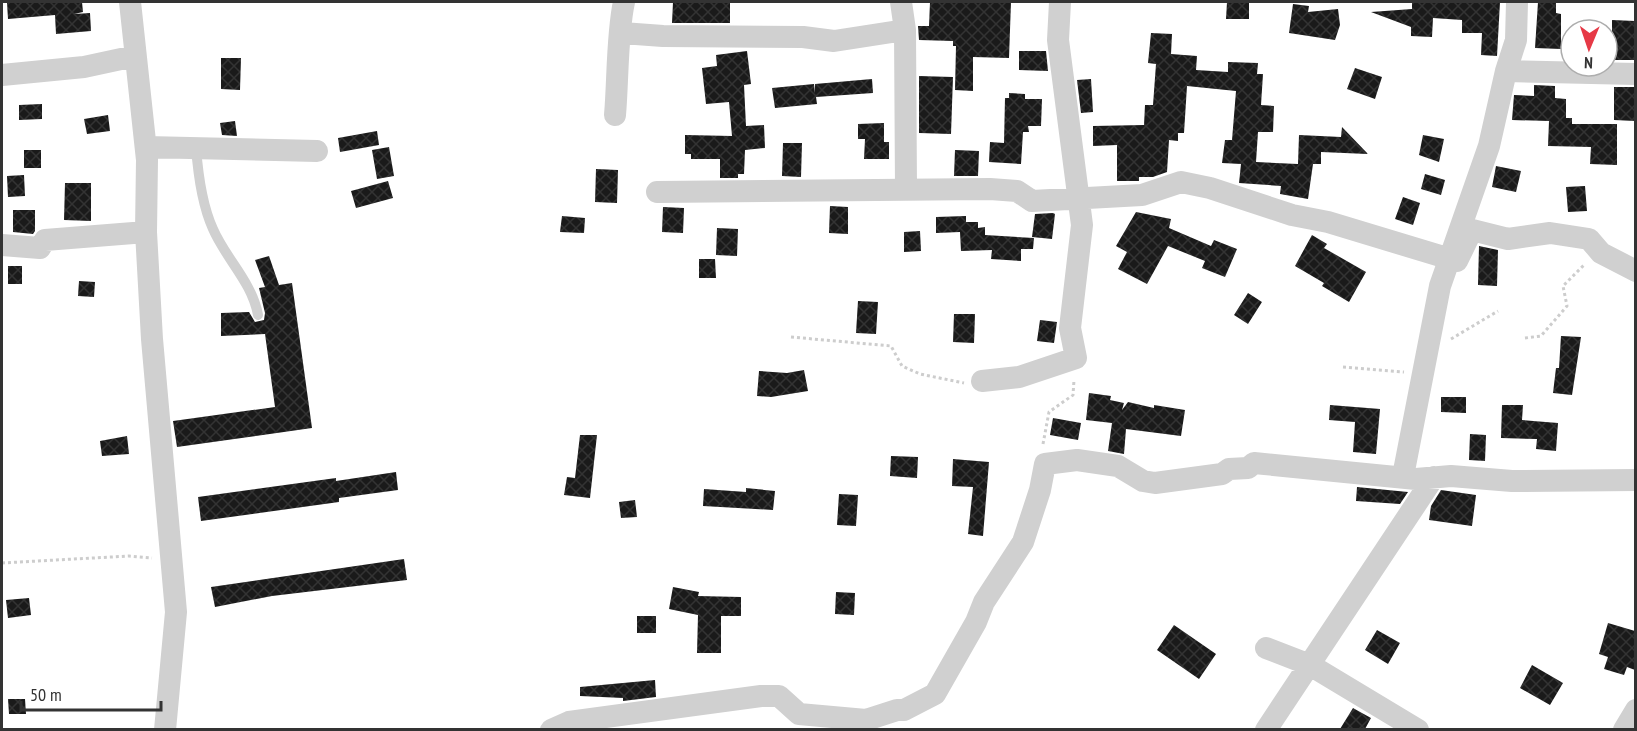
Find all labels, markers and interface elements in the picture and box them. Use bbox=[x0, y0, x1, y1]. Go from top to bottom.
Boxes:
north arrow bbox=[1559, 18, 1619, 78]
text: N bbox=[1584, 53, 1593, 73]
scale bar bbox=[21, 674, 160, 712]
text: 50 m bbox=[30, 683, 62, 706]

